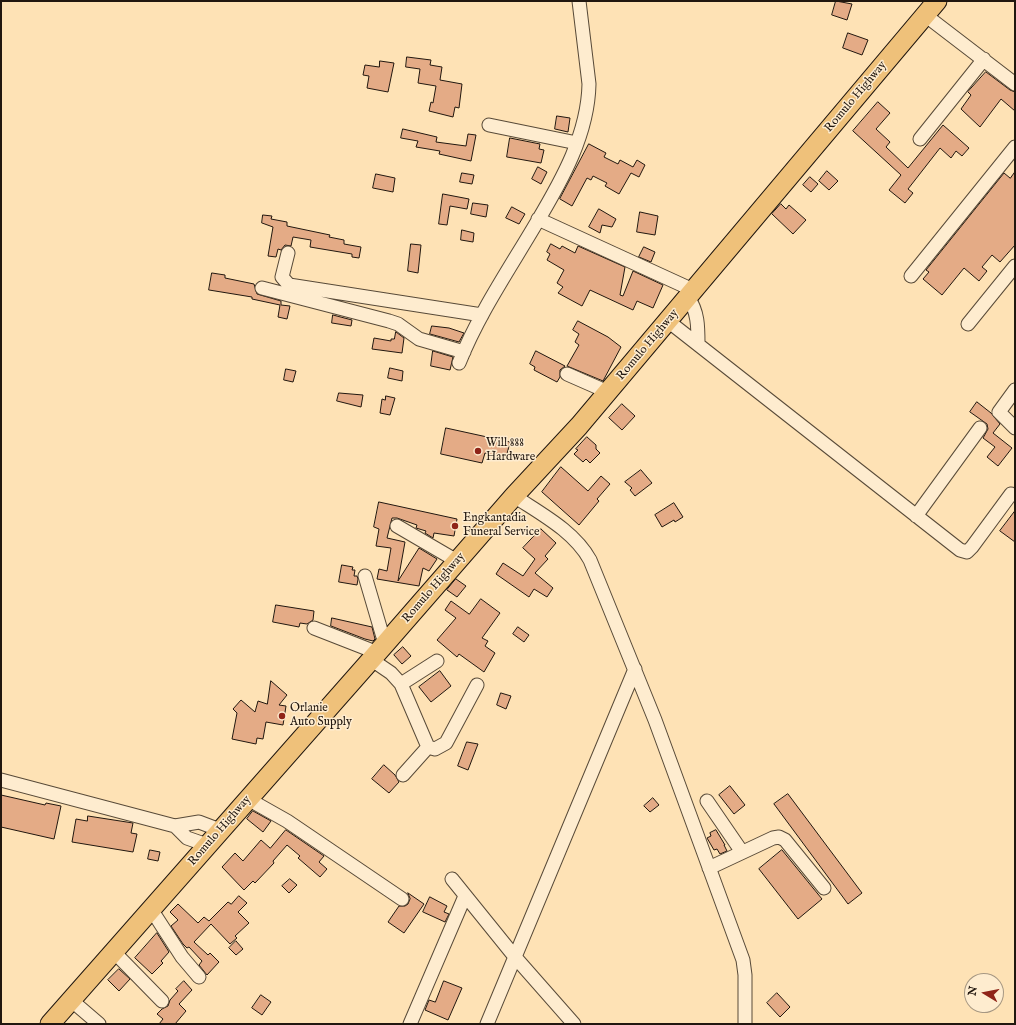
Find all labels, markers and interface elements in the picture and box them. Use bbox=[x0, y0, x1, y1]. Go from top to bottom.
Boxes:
street label: Romulo Highway bbox=[822, 59, 890, 135]
street label: Romulo Highway bbox=[614, 307, 682, 383]
place label: Will 888 Hardware bbox=[486, 437, 535, 465]
marker: Will 888 Hardware bbox=[473, 446, 483, 456]
place label: Engkantadia Funeral Service bbox=[463, 512, 539, 540]
marker: Engkantadia Funeral Service bbox=[450, 521, 460, 531]
street label: Romulo Highway bbox=[400, 550, 468, 626]
place label: Orlanie Auto Supply bbox=[290, 702, 352, 730]
marker: Orlanie Auto Supply bbox=[277, 711, 287, 721]
street label: Romulo Highway bbox=[186, 793, 254, 869]
north arrow bbox=[964, 973, 1004, 1013]
text: N bbox=[965, 985, 981, 997]

